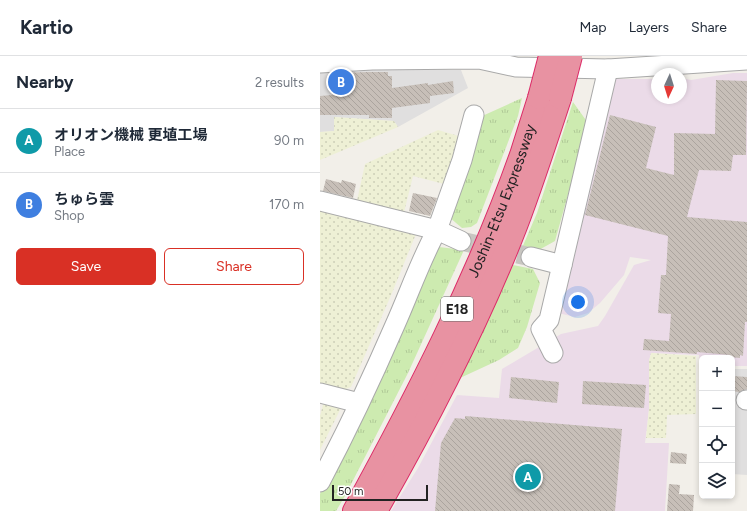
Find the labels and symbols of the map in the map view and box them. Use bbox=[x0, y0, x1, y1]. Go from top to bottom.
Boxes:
pin: B bbox=[328, 67, 354, 97]
north arrow bbox=[651, 68, 687, 104]
street label: Joshin-Etsu Expressway bbox=[464, 122, 539, 280]
your location bbox=[568, 292, 588, 312]
road number: E18 bbox=[441, 297, 473, 321]
pin: A bbox=[515, 462, 541, 492]
scale bar bbox=[332, 483, 428, 502]

